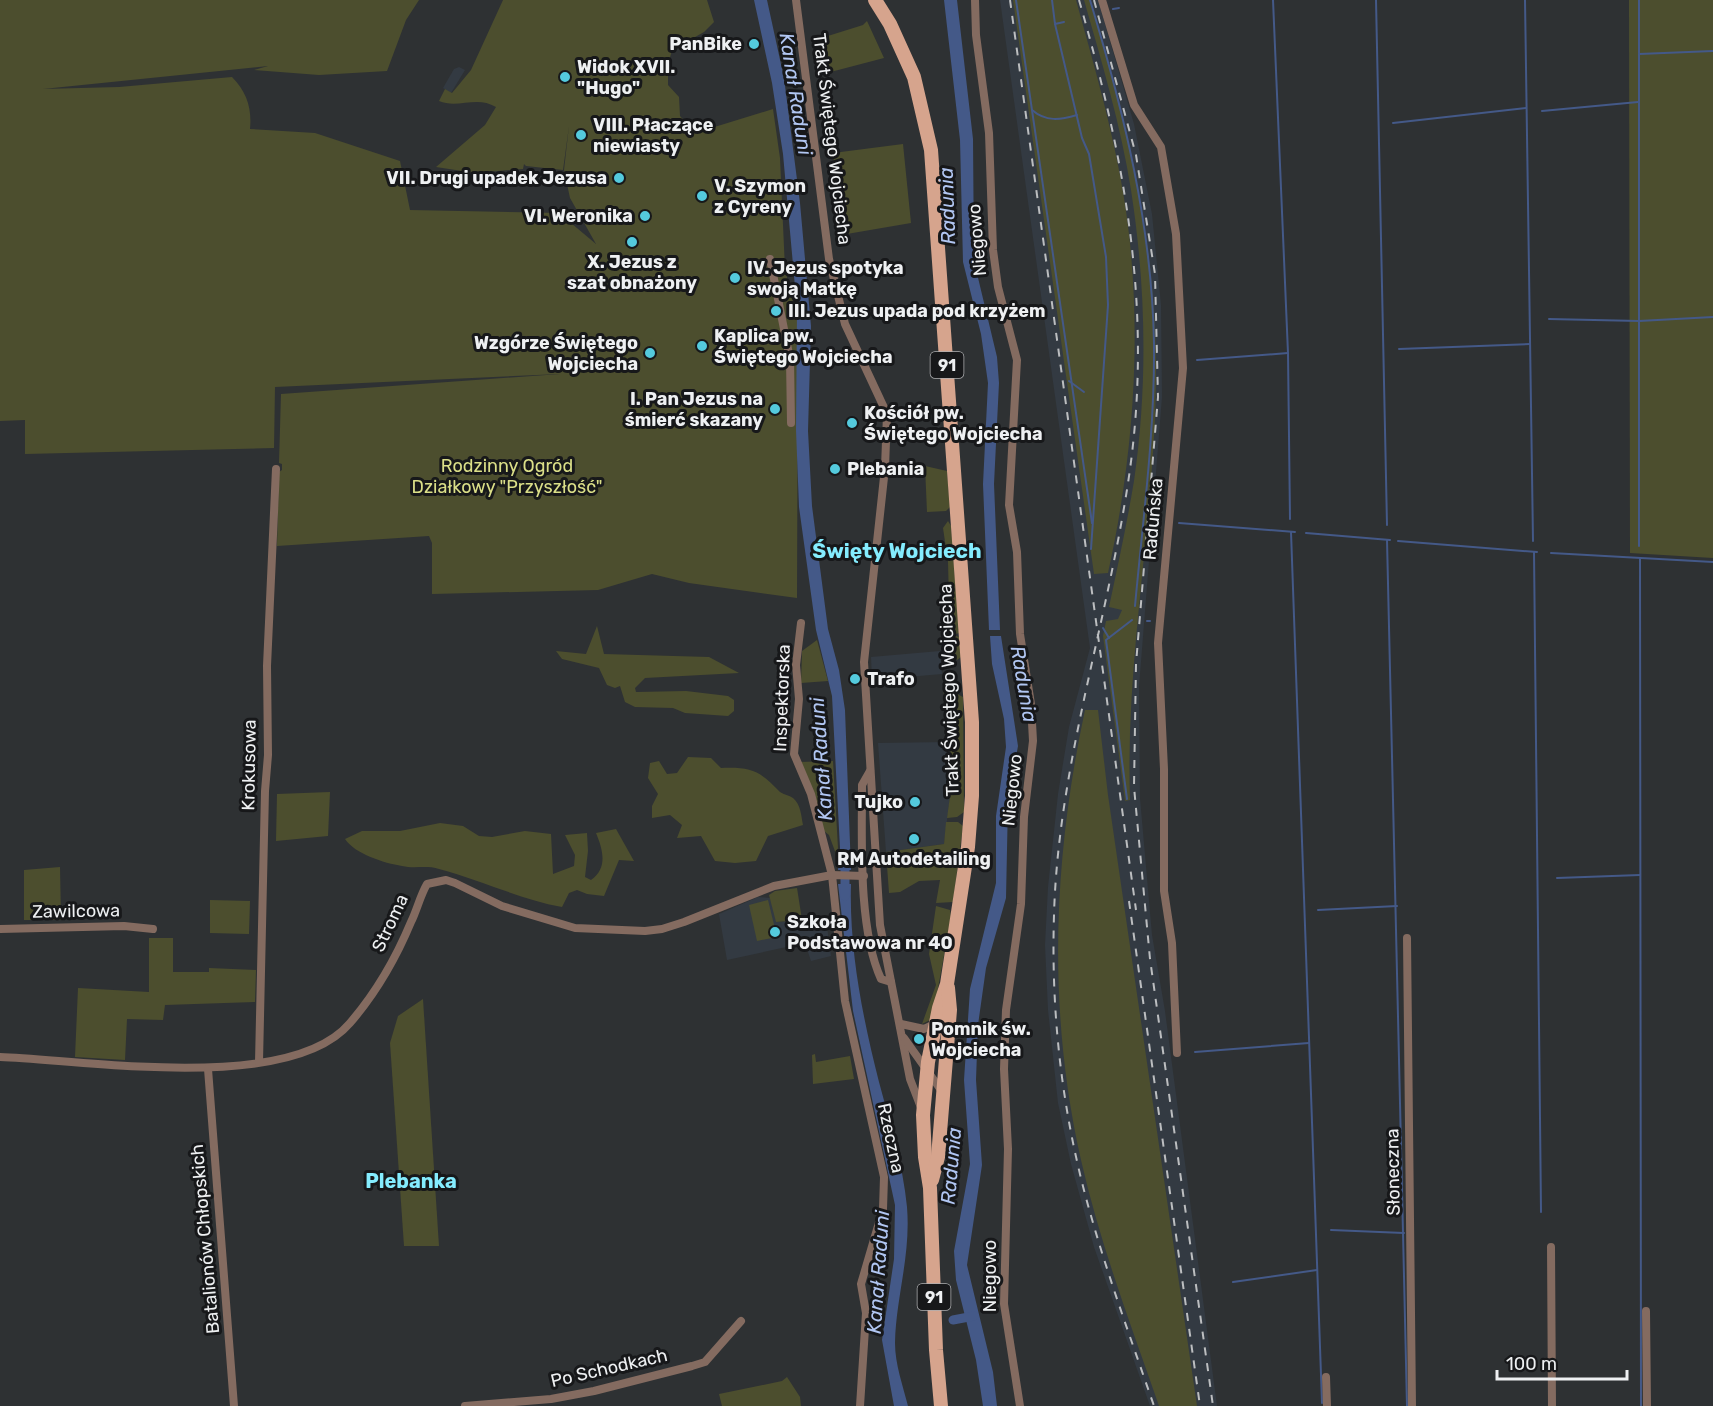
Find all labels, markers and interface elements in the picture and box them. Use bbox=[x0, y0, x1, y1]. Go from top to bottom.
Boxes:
water label: Kanał Raduni bbox=[774, 31, 818, 158]
street label: Trakt Świętego Wojciecha bbox=[808, 32, 856, 246]
place label: PanBike bbox=[669, 33, 742, 55]
marker: PanBike bbox=[747, 37, 761, 51]
place label: Widok XVII. "Hugo" bbox=[577, 56, 675, 99]
marker: Widok XVII. "Hugo" bbox=[558, 70, 572, 84]
place label: VIII. Płaczące niewiasty bbox=[593, 114, 714, 157]
marker: VIII. Płaczące niewiasty bbox=[574, 128, 588, 142]
place label: VII. Drugi upadek Jezusa bbox=[386, 167, 607, 189]
water label: Radunia bbox=[934, 167, 960, 245]
marker: VII. Drugi upadek Jezusa bbox=[612, 171, 626, 185]
place label: V. Szymon z Cyreny bbox=[714, 175, 806, 218]
marker: V. Szymon z Cyreny bbox=[695, 189, 709, 203]
street label: Niegowo bbox=[963, 203, 991, 277]
place label: VI. Weronika bbox=[524, 205, 633, 227]
marker: VI. Weronika bbox=[638, 209, 652, 223]
marker: X. Jezus z szat obnażony bbox=[625, 235, 639, 249]
place label: X. Jezus z szat obnażony bbox=[567, 251, 697, 294]
place label: IV. Jezus spotyka swoją Matkę bbox=[747, 257, 904, 300]
marker: IV. Jezus spotyka swoją Matkę bbox=[728, 271, 742, 285]
place label: III. Jezus upada pod krzyżem bbox=[788, 300, 1046, 322]
marker: III. Jezus upada pod krzyżem bbox=[769, 304, 783, 318]
place label: Kaplica pw. Świętego Wojciecha bbox=[714, 325, 893, 368]
place label: Wzgórze Świętego Wojciecha bbox=[474, 332, 638, 375]
marker: Kaplica pw. Świętego Wojciecha bbox=[695, 339, 709, 353]
marker: Wzgórze Świętego Wojciecha bbox=[643, 346, 657, 360]
road number: 91 bbox=[930, 352, 964, 378]
place label: I. Pan Jezus na śmierć skazany bbox=[625, 388, 763, 431]
marker: I. Pan Jezus na śmierć skazany bbox=[768, 402, 782, 416]
place label: Kościół pw. Świętego Wojciecha bbox=[864, 402, 1043, 445]
marker: Kościół pw. Świętego Wojciecha bbox=[845, 416, 859, 430]
park label: Rodzinny Ogród Działkowy "Przyszłość" bbox=[411, 455, 603, 498]
place label: Plebania bbox=[847, 458, 924, 480]
marker: Plebania bbox=[828, 462, 842, 476]
street label: Raduńska bbox=[1138, 477, 1168, 561]
district label: Święty Wojciech bbox=[812, 538, 982, 563]
street label: Trakt Świętego Wojciecha bbox=[934, 583, 964, 797]
street label: Inspektorska bbox=[769, 644, 795, 752]
water label: Radunia bbox=[1005, 644, 1043, 724]
place label: Trafo bbox=[867, 668, 915, 690]
marker: Trafo bbox=[848, 672, 862, 686]
water label: Kanał Raduni bbox=[805, 695, 837, 821]
street label: Krokusowa bbox=[237, 719, 261, 811]
street label: Niegowo bbox=[997, 753, 1027, 827]
place label: Tujko bbox=[854, 791, 903, 813]
marker: Tujko bbox=[908, 795, 922, 809]
marker: RM Autodetailing bbox=[907, 832, 921, 846]
place label: RM Autodetailing bbox=[837, 848, 991, 870]
street label: Stroma bbox=[367, 891, 413, 955]
street label: Zawilcowa bbox=[32, 899, 120, 923]
place label: Szkoła Podstawowa nr 40 bbox=[787, 911, 953, 954]
marker: Szkoła Podstawowa nr 40 bbox=[768, 925, 782, 939]
place label: Pomnik św. Wojciecha bbox=[931, 1018, 1031, 1061]
marker: Pomnik św. Wojciecha bbox=[912, 1032, 926, 1046]
street label: Rzeczna bbox=[873, 1101, 909, 1175]
water label: Radunia bbox=[936, 1126, 966, 1206]
street label: Słoneczna bbox=[1381, 1128, 1405, 1216]
street label: Batalionów Chłopskich bbox=[186, 1143, 224, 1335]
district label: Plebanka bbox=[365, 1169, 457, 1193]
water label: Kanał Raduni bbox=[862, 1208, 894, 1334]
street label: Niegowo bbox=[979, 1240, 1001, 1312]
road number: 91 bbox=[918, 1284, 950, 1310]
scale bar bbox=[1497, 1343, 1628, 1381]
street label: Po Schodkach bbox=[548, 1344, 670, 1392]
text: 100 m bbox=[1506, 1353, 1557, 1375]

